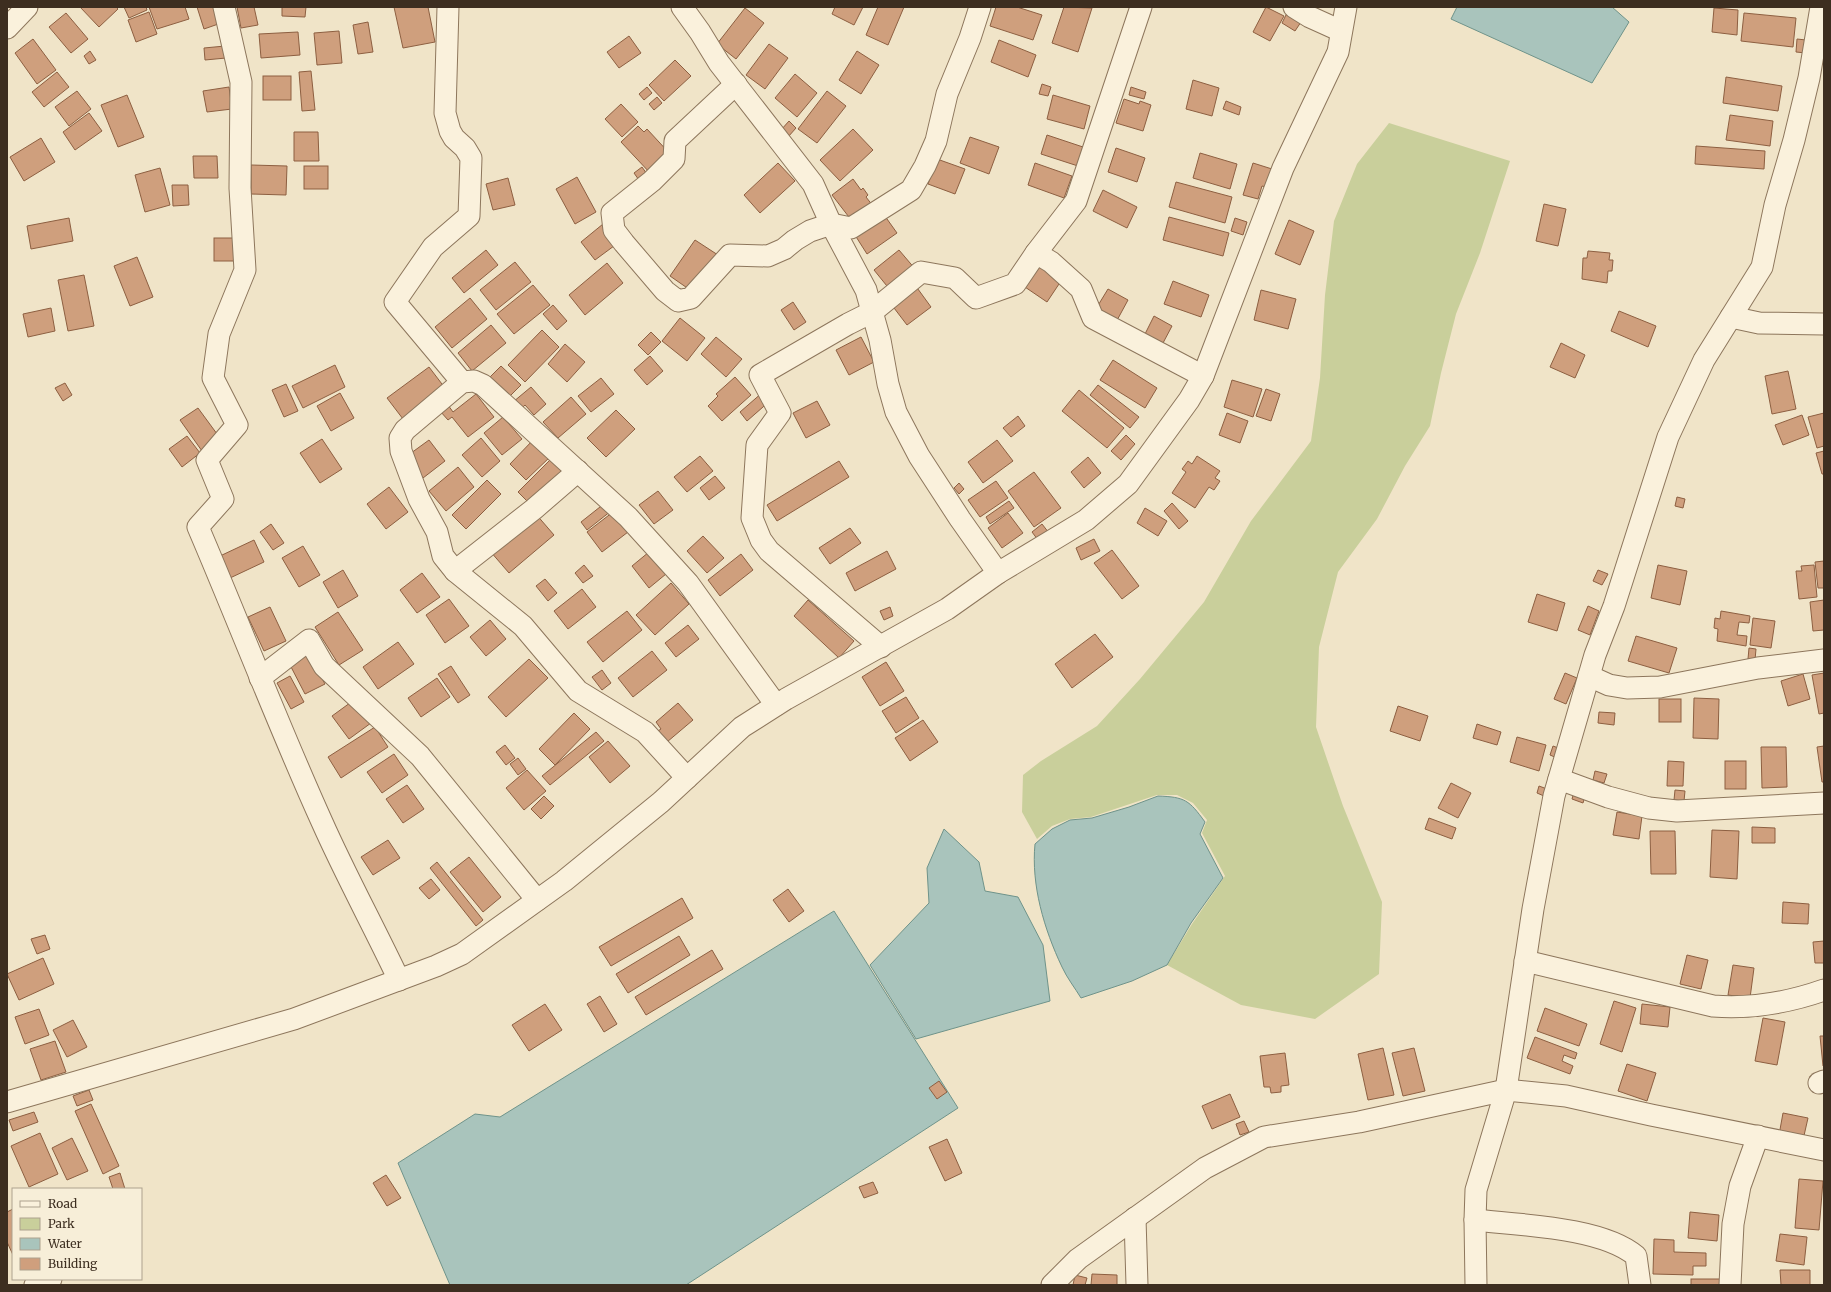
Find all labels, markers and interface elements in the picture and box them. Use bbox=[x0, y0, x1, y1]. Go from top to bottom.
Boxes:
legend bbox=[12, 1188, 142, 1280]
text: Road bbox=[48, 1196, 77, 1211]
text: Park bbox=[48, 1216, 75, 1231]
text: Water bbox=[47, 1236, 83, 1251]
text: Building bbox=[48, 1256, 98, 1271]

